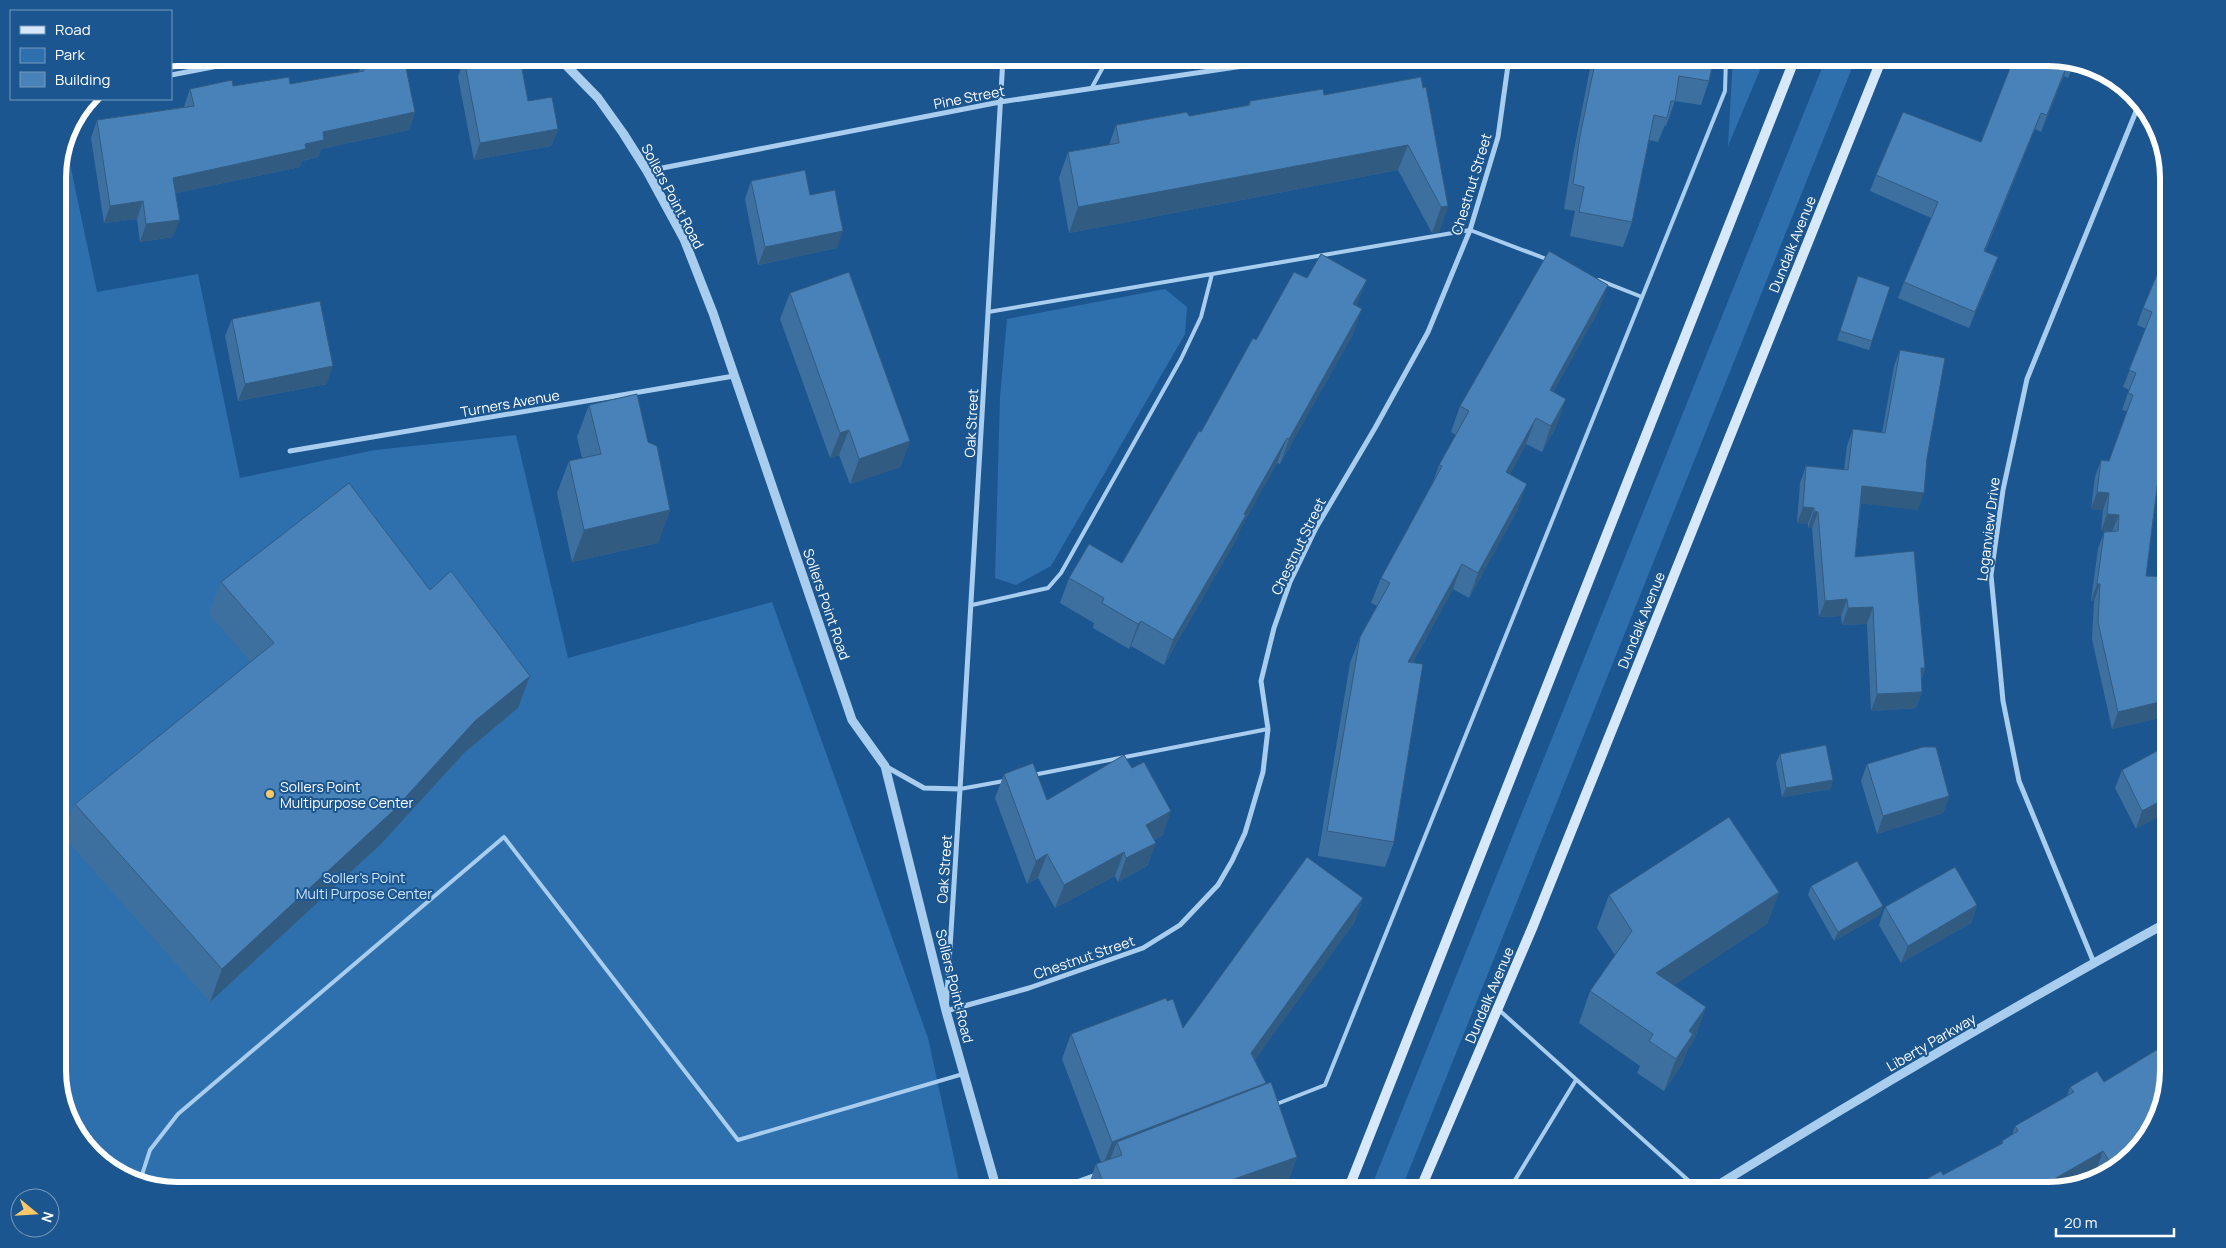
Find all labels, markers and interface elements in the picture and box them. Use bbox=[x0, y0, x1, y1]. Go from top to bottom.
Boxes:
legend bbox=[10, 10, 172, 100]
text: Road bbox=[55, 19, 91, 40]
text: Park bbox=[55, 44, 85, 65]
text: Building bbox=[55, 69, 110, 90]
street label: Pine Street bbox=[932, 81, 1007, 113]
street label: Chestnut Street bbox=[1446, 130, 1496, 237]
street label: Sollers Point Road bbox=[637, 140, 709, 252]
street label: Dundalk Avenue bbox=[1764, 193, 1820, 295]
street label: Turners Avenue bbox=[459, 385, 561, 421]
street label: Oak Street bbox=[960, 388, 982, 458]
street label: Loganview Drive bbox=[1972, 476, 2004, 582]
street label: Chestnut Street bbox=[1266, 494, 1330, 598]
street label: Sollers Point Road bbox=[799, 546, 855, 662]
street label: Dundalk Avenue bbox=[1613, 569, 1669, 671]
place label: Sollers Point Multipurpose Center bbox=[280, 777, 414, 812]
marker: Sollers Point Multipurpose Center bbox=[264, 788, 276, 800]
street label: Oak Street bbox=[932, 834, 956, 904]
park label: Soller's Point Multi Purpose Center bbox=[296, 868, 432, 903]
street label: Sollers Point Road bbox=[932, 927, 978, 1045]
street label: Chestnut Street bbox=[1031, 931, 1137, 983]
street label: Dundalk Avenue bbox=[1460, 944, 1518, 1046]
street label: Liberty Parkway bbox=[1883, 1008, 1980, 1075]
north arrow bbox=[10, 1188, 60, 1238]
scale bar bbox=[2056, 1206, 2174, 1238]
text: N bbox=[37, 1209, 58, 1225]
text: 20 m bbox=[2064, 1212, 2097, 1233]

